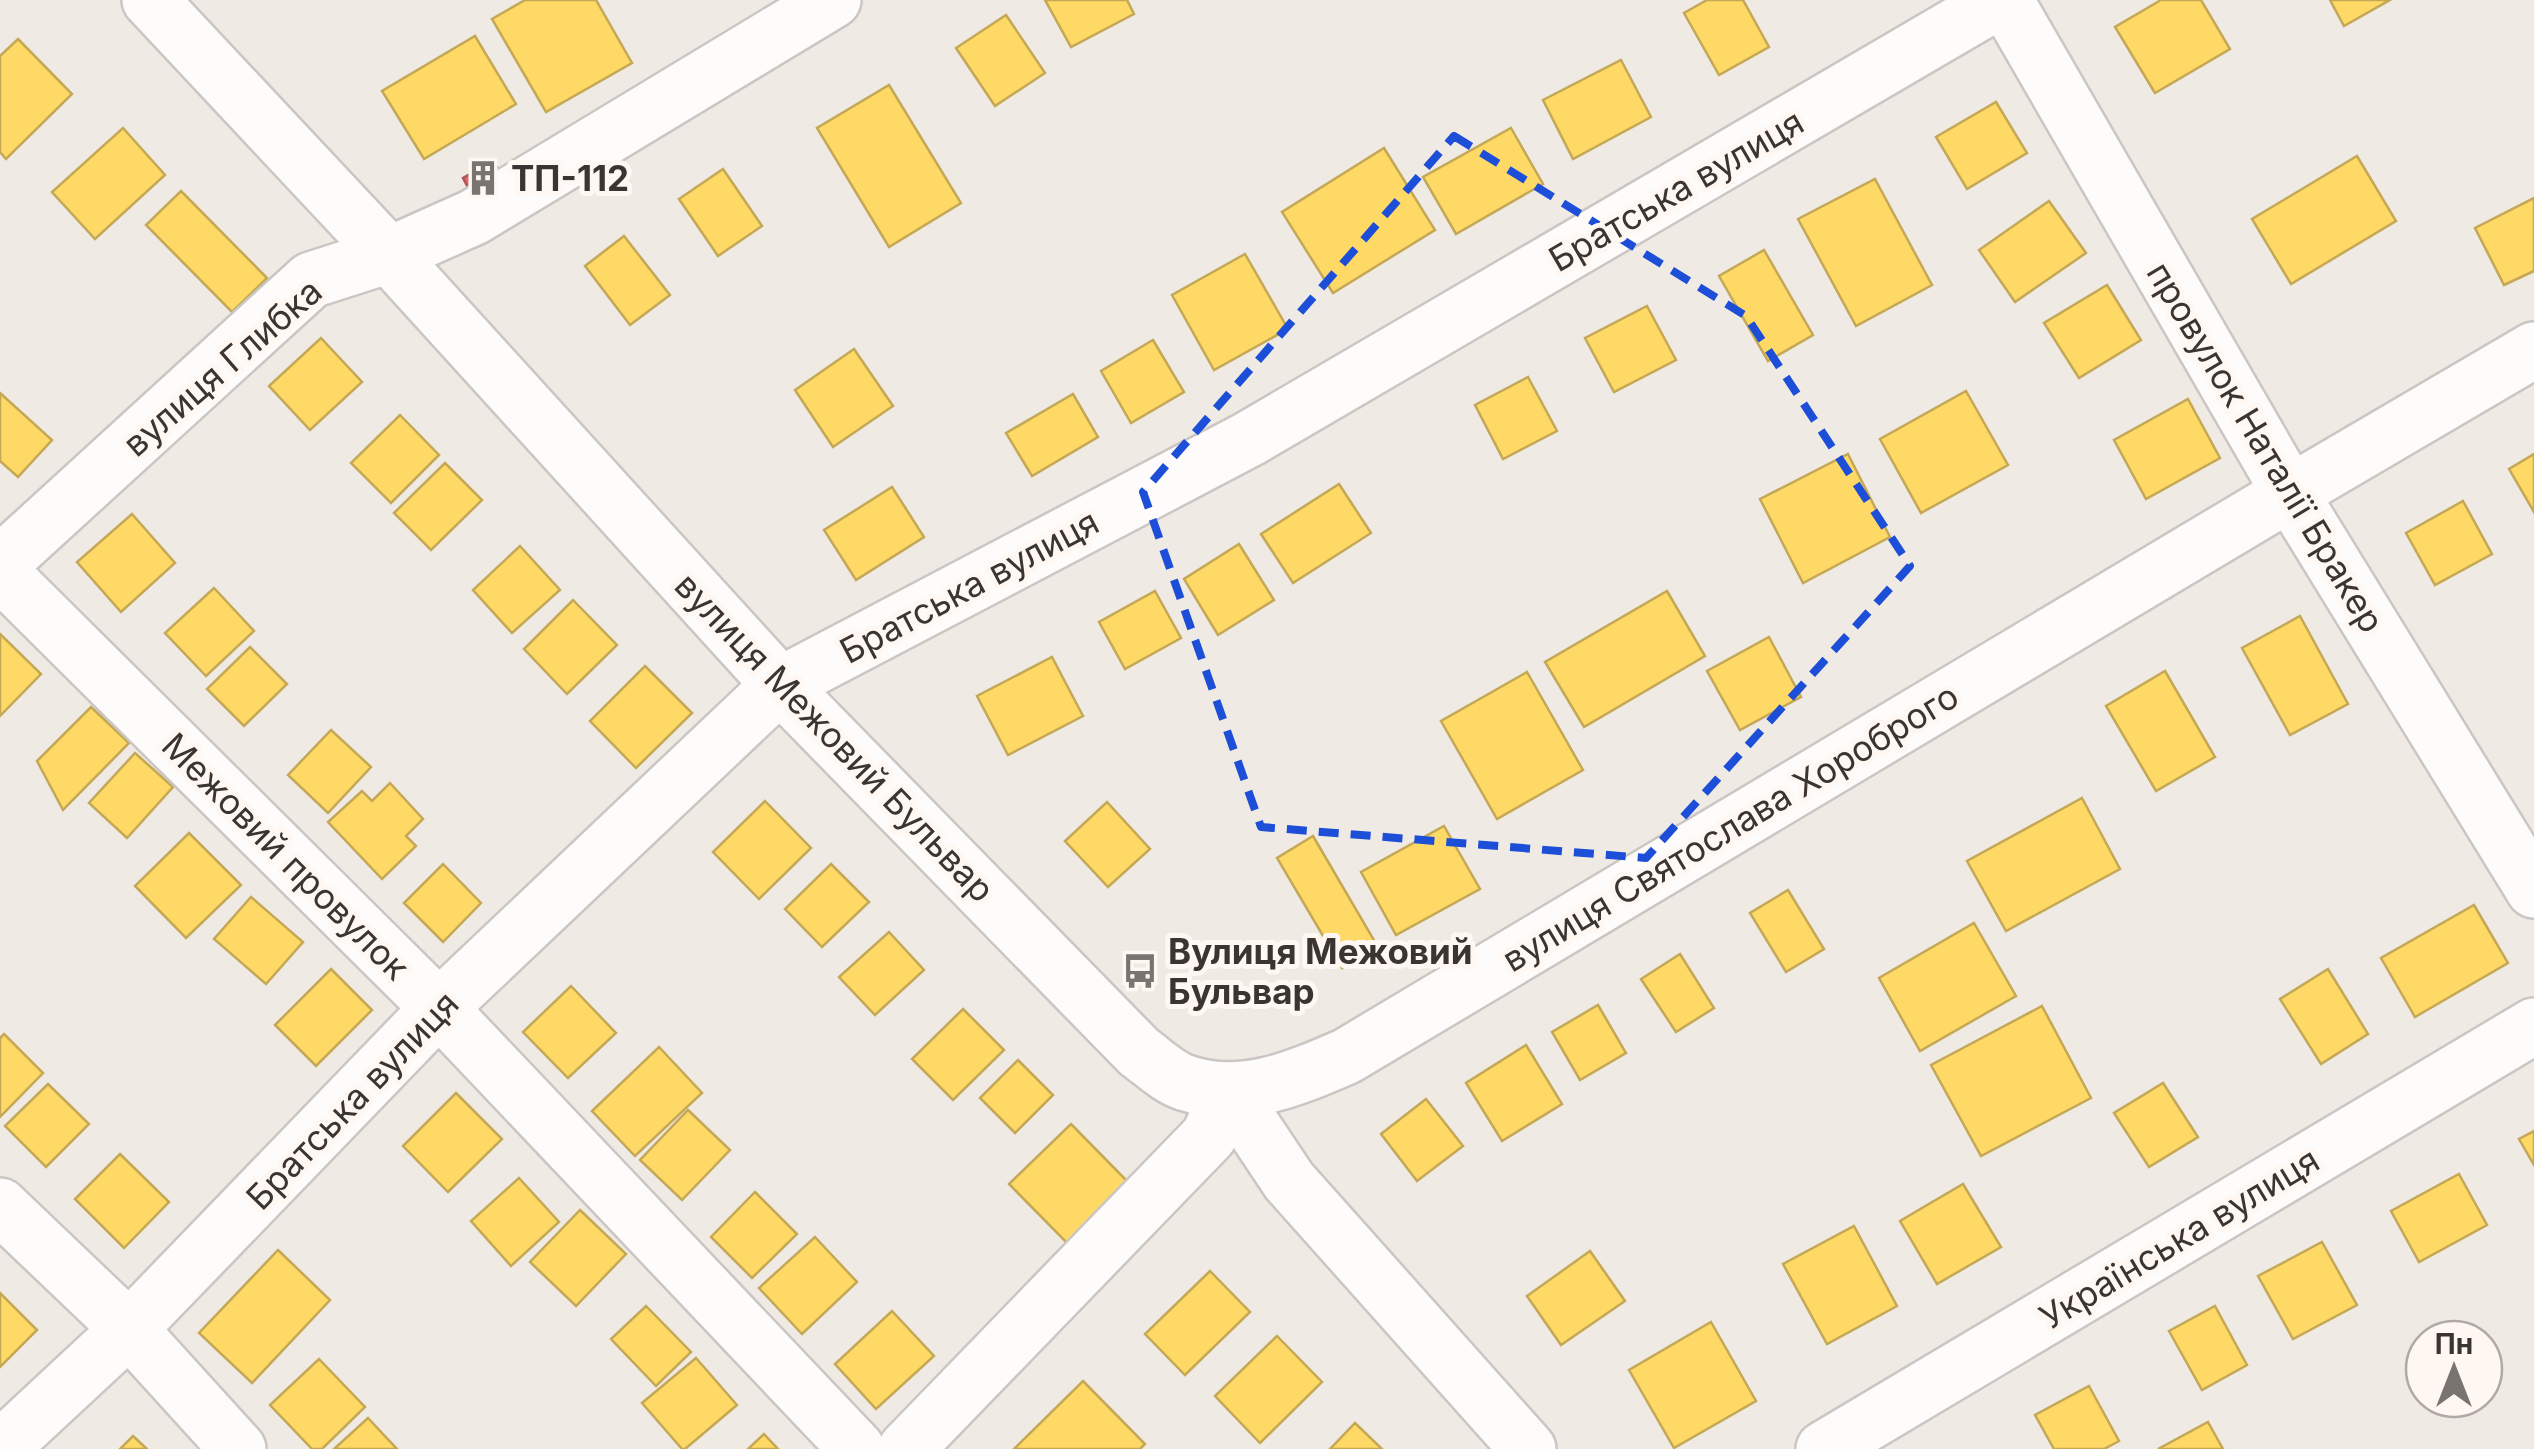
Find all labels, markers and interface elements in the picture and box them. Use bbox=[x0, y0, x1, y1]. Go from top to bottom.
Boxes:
street label: Братська вулиця bbox=[1541, 100, 1811, 280]
place label: ТП-112 bbox=[511, 157, 629, 199]
building icon: ТП-112 bbox=[464, 159, 502, 197]
street label: провулок Наталії Бракер bbox=[2139, 254, 2393, 640]
street label: вулиця Глибка bbox=[114, 269, 330, 465]
street label: Братська вулиця bbox=[833, 500, 1105, 672]
street label: вулиця Межовий Бульвар bbox=[667, 564, 1003, 910]
street label: вулиця Святослава Хороброго bbox=[1494, 674, 1966, 980]
street label: Межовий провулок bbox=[154, 724, 418, 988]
place label: Вулиця Межовий Бульвар bbox=[1168, 930, 1473, 1012]
bus stop icon: Вулиця Межовий Бульвар bbox=[1121, 952, 1159, 990]
street label: Братська вулиця bbox=[237, 982, 467, 1218]
street label: Українська вулиця bbox=[2032, 1138, 2326, 1338]
north arrow bbox=[2404, 1319, 2504, 1419]
text: Пн bbox=[2435, 1327, 2473, 1361]

